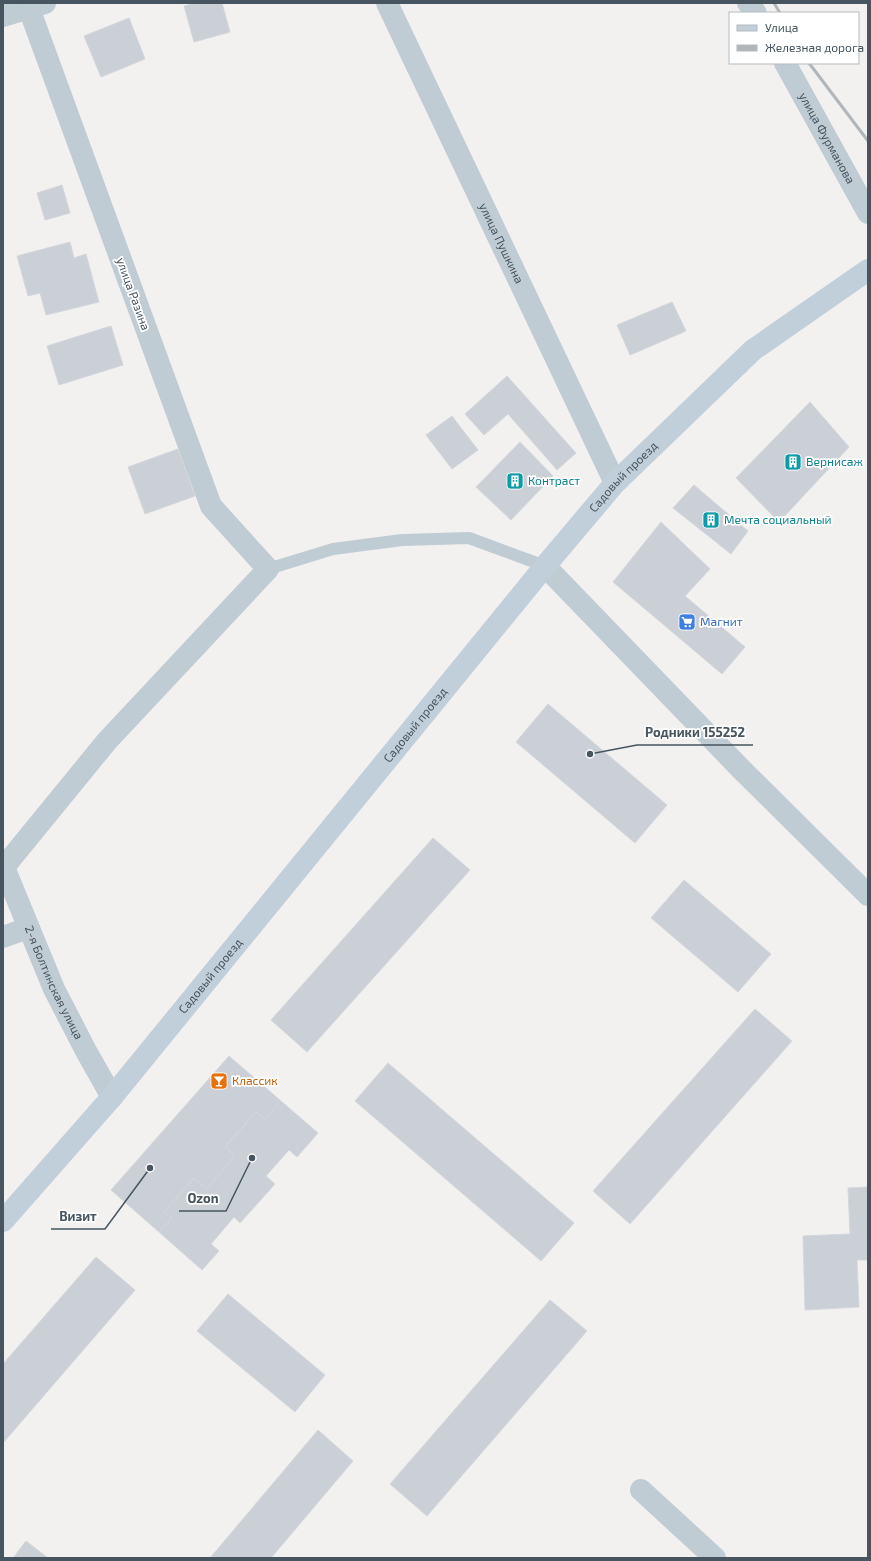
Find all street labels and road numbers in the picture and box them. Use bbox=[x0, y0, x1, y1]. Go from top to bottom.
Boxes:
street label: улица Фурманова bbox=[796, 90, 858, 186]
street label: улица Пушкина bbox=[476, 200, 527, 285]
street label: улица Разина bbox=[113, 255, 154, 332]
street label: Садовый проезд bbox=[586, 438, 660, 514]
street label: Садовый проезд bbox=[380, 684, 449, 765]
street label: 2-я Болтинская улица bbox=[23, 923, 87, 1041]
street label: Садовый проезд bbox=[175, 935, 244, 1016]

